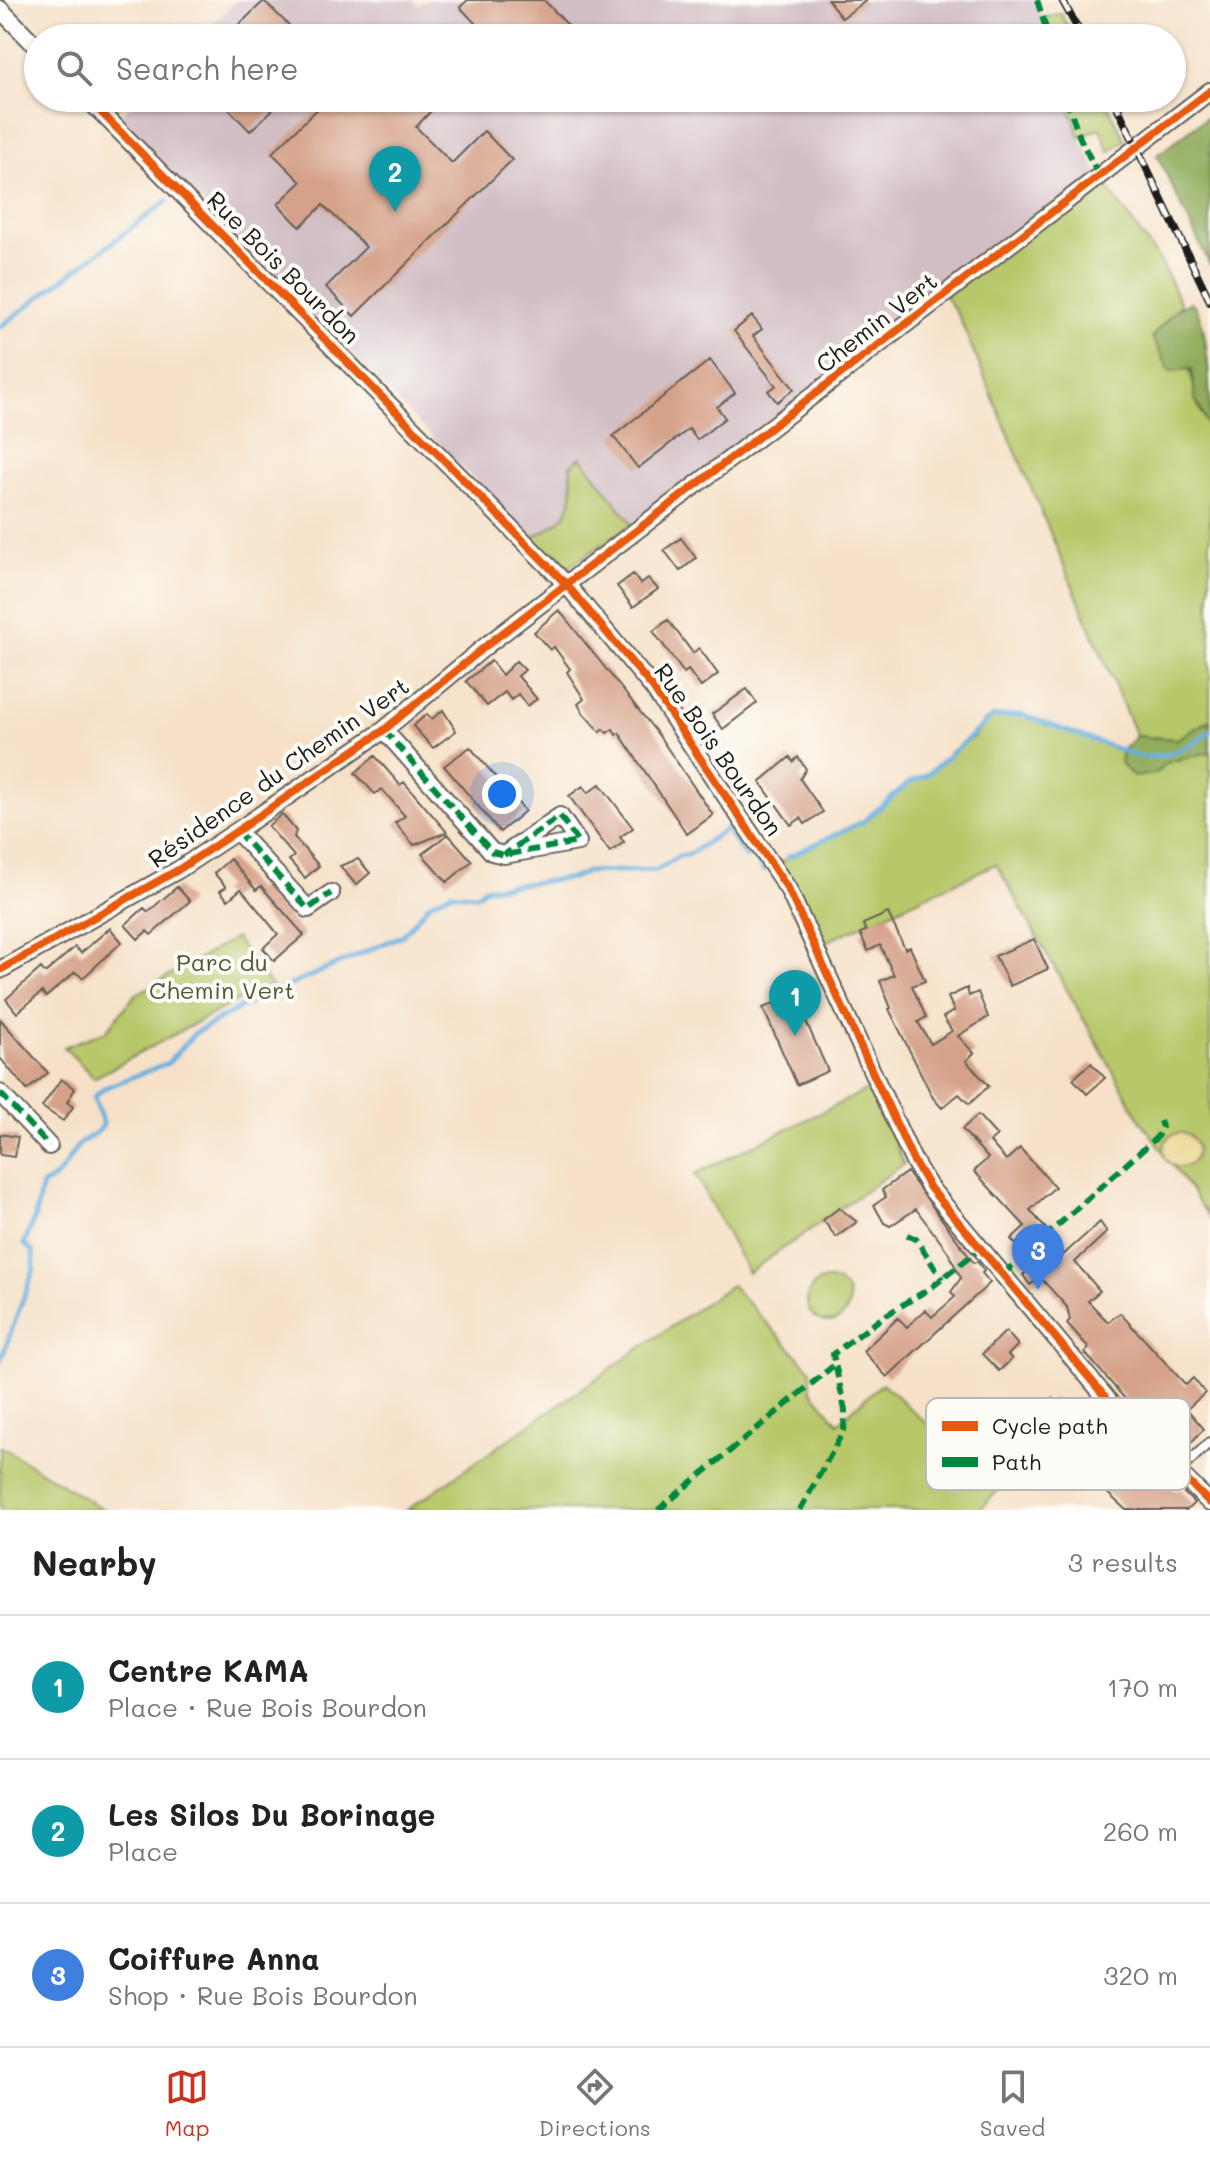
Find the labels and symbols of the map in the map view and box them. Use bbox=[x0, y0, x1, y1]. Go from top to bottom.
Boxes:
pin: 2 bbox=[369, 146, 421, 212]
street label: Rue Bois Bourdon bbox=[201, 184, 367, 350]
street label: Chemin Vert bbox=[809, 265, 943, 379]
street label: Rue Bois Bourdon bbox=[648, 657, 790, 842]
street label: Résidence du Chemin Vert bbox=[142, 670, 415, 874]
your location bbox=[482, 774, 522, 814]
park label: Parc du Chemin Vert bbox=[149, 946, 295, 1005]
pin: 1 bbox=[769, 970, 821, 1036]
pin: 3 bbox=[1012, 1224, 1064, 1290]
legend bbox=[926, 1398, 1190, 1490]
text: Cycle path bbox=[992, 1411, 1108, 1440]
text: Path bbox=[992, 1447, 1041, 1476]

